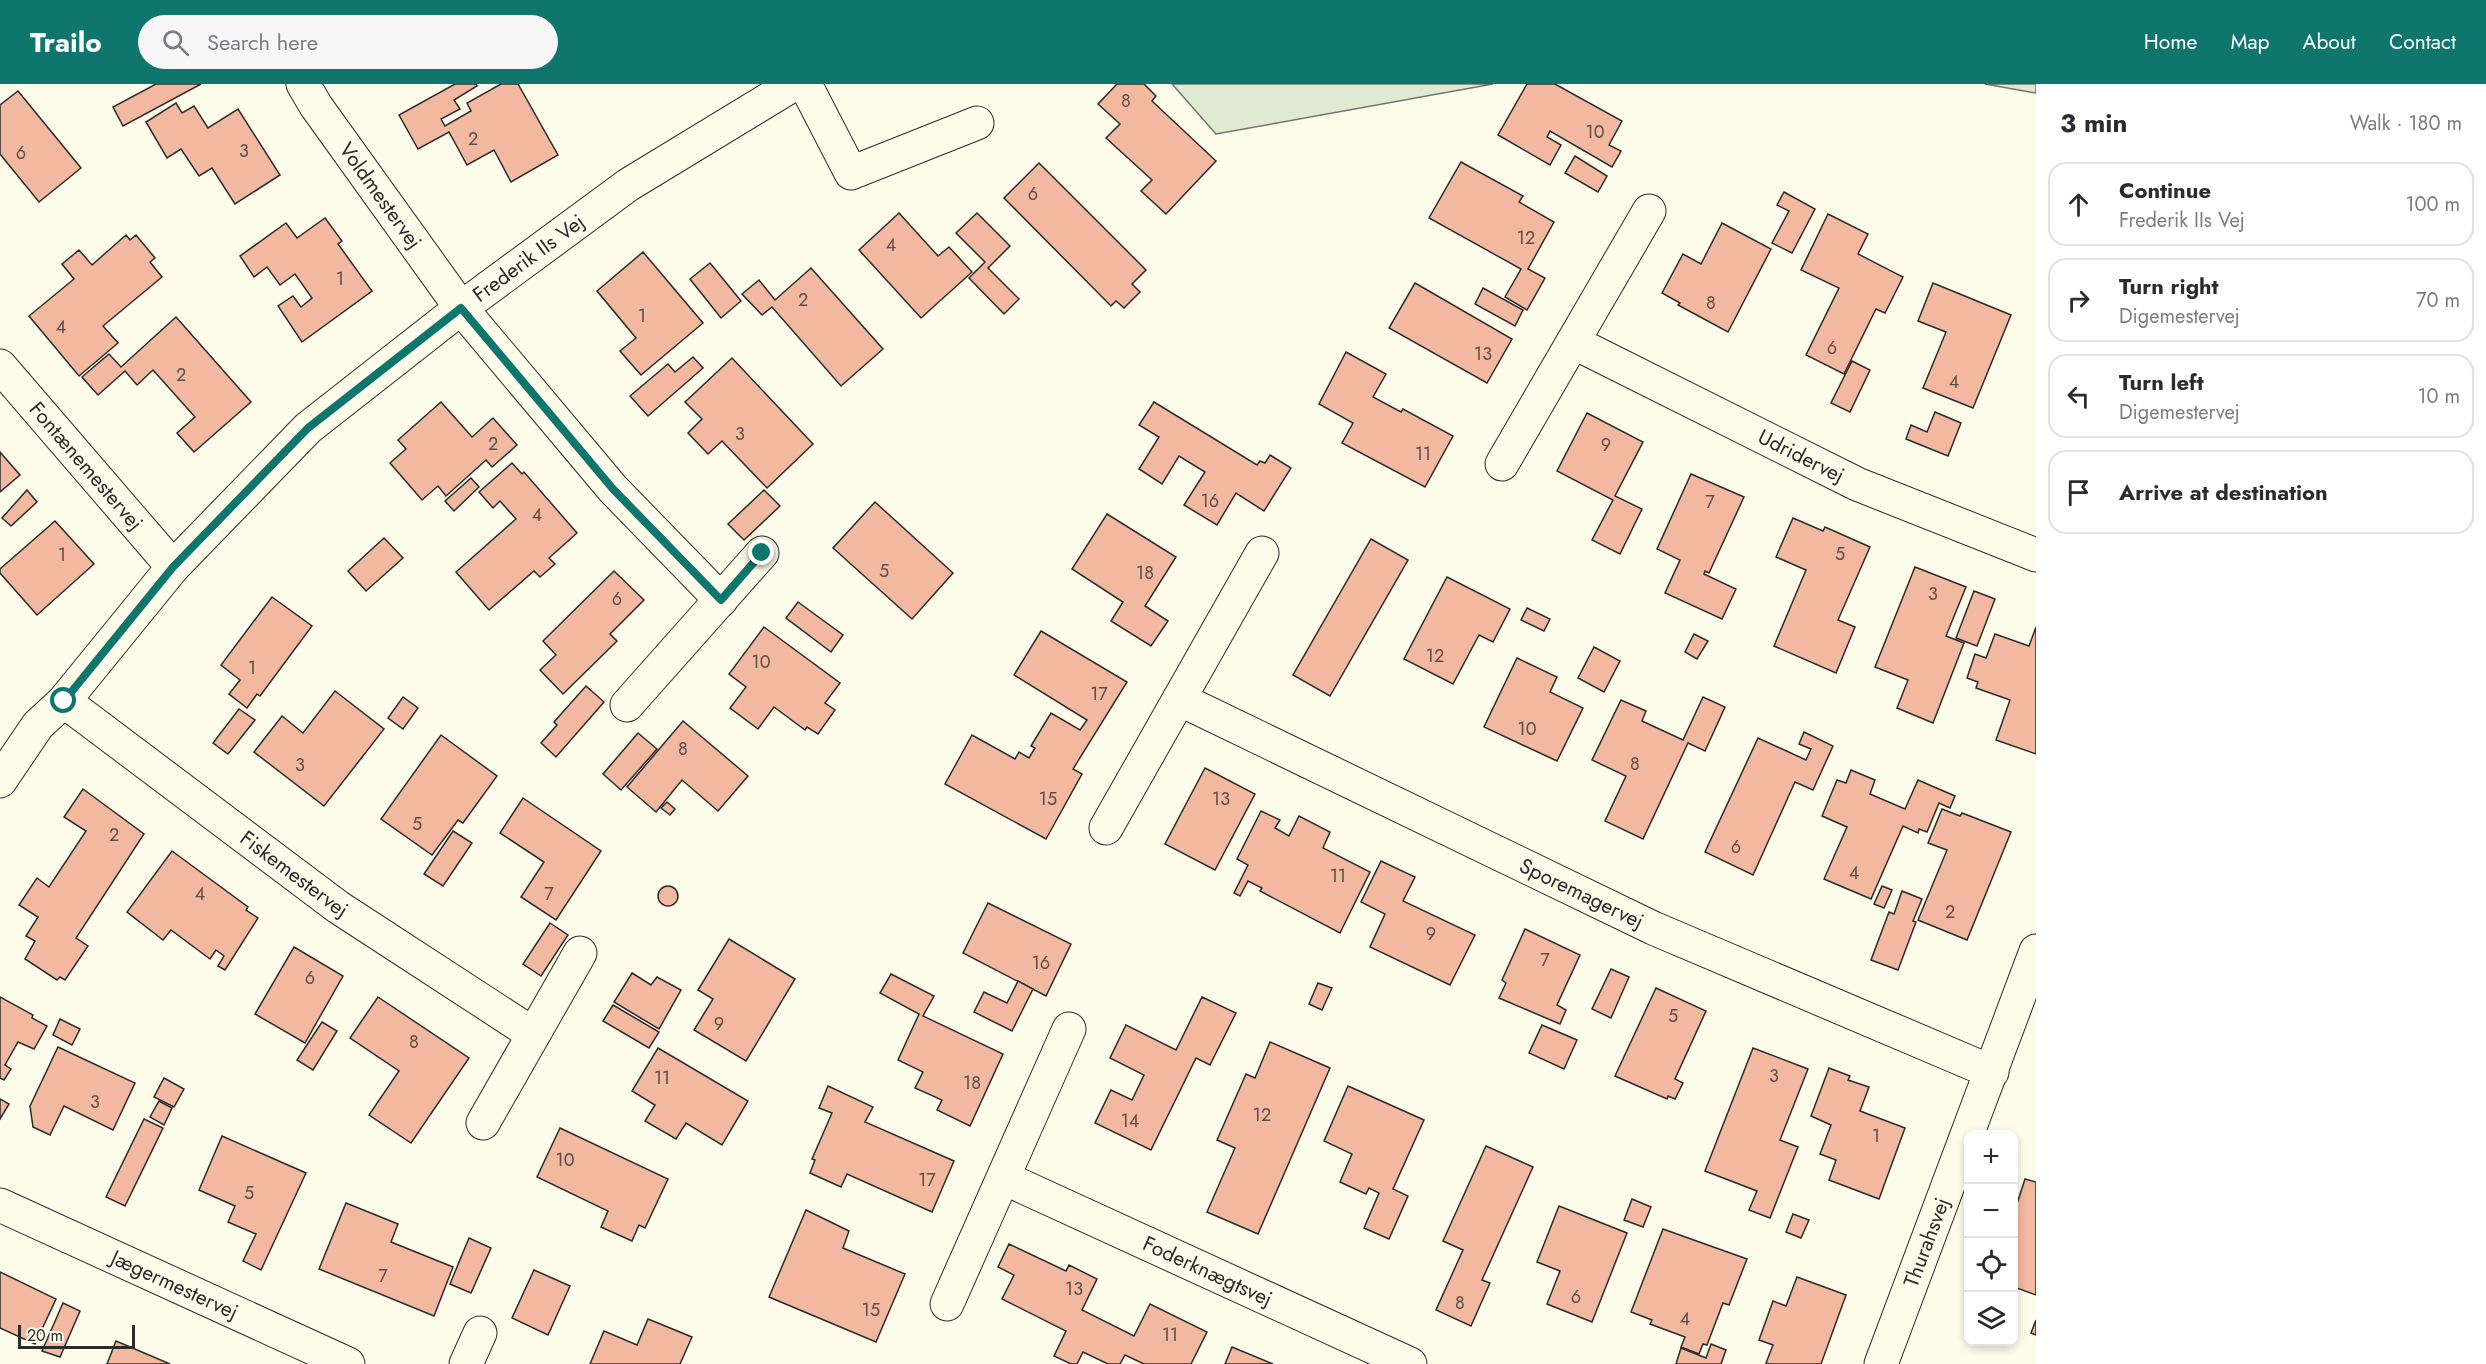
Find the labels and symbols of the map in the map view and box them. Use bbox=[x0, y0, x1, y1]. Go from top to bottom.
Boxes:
house number: 8 bbox=[1121, 88, 1131, 114]
house number: 10 bbox=[1586, 119, 1605, 145]
house number: 2 bbox=[468, 126, 478, 152]
street label: Voldmestervej bbox=[332, 136, 429, 255]
house number: 3 bbox=[239, 138, 249, 164]
house number: 6 bbox=[16, 140, 26, 166]
house number: 6 bbox=[1028, 181, 1038, 207]
street label: Frederik IIs Vej bbox=[467, 207, 591, 309]
house number: 12 bbox=[1517, 225, 1535, 251]
house number: 4 bbox=[886, 232, 896, 258]
house number: 1 bbox=[336, 266, 344, 292]
house number: 2 bbox=[798, 287, 808, 313]
house number: 8 bbox=[1706, 290, 1716, 316]
house number: 1 bbox=[638, 303, 646, 329]
house number: 4 bbox=[56, 314, 66, 340]
house number: 6 bbox=[1827, 335, 1837, 361]
house number: 13 bbox=[1474, 341, 1492, 367]
house number: 2 bbox=[176, 362, 186, 388]
house number: 4 bbox=[1949, 369, 1959, 395]
street label: Fontænemestervej bbox=[22, 395, 150, 537]
house number: 3 bbox=[735, 421, 745, 447]
street label: Udridervej bbox=[1753, 422, 1850, 490]
house number: 2 bbox=[488, 431, 498, 457]
house number: 9 bbox=[1601, 432, 1611, 458]
house number: 11 bbox=[1415, 441, 1431, 467]
house number: 16 bbox=[1201, 488, 1219, 514]
house number: 7 bbox=[1705, 489, 1715, 515]
house number: 4 bbox=[532, 502, 542, 528]
route end bbox=[748, 539, 774, 565]
house number: 5 bbox=[1835, 541, 1845, 567]
house number: 1 bbox=[58, 542, 66, 568]
house number: 5 bbox=[879, 558, 889, 584]
house number: 18 bbox=[1136, 560, 1154, 586]
house number: 3 bbox=[1928, 581, 1938, 607]
house number: 6 bbox=[612, 586, 622, 612]
house number: 12 bbox=[1426, 643, 1444, 669]
house number: 10 bbox=[752, 649, 771, 675]
house number: 1 bbox=[248, 655, 256, 681]
house number: 17 bbox=[1090, 681, 1108, 707]
route start bbox=[50, 687, 76, 713]
house number: 10 bbox=[1518, 716, 1537, 742]
house number: 8 bbox=[678, 736, 688, 762]
house number: 8 bbox=[1630, 751, 1640, 777]
house number: 3 bbox=[295, 752, 305, 778]
house number: 15 bbox=[1039, 786, 1057, 812]
house number: 13 bbox=[1212, 786, 1230, 812]
house number: 5 bbox=[412, 811, 422, 837]
house number: 2 bbox=[109, 822, 119, 848]
street label: Fiskemestervej bbox=[234, 823, 354, 925]
house number: 6 bbox=[1731, 834, 1741, 860]
street label: Sporemagervej bbox=[1514, 851, 1649, 936]
house number: 4 bbox=[1849, 860, 1859, 886]
house number: 11 bbox=[1330, 863, 1346, 889]
house number: 4 bbox=[195, 881, 205, 907]
house number: 7 bbox=[544, 881, 554, 907]
house number: 2 bbox=[1945, 899, 1955, 925]
house number: 9 bbox=[1426, 921, 1436, 947]
house number: 7 bbox=[1540, 947, 1550, 973]
house number: 16 bbox=[1032, 950, 1050, 976]
house number: 6 bbox=[305, 965, 315, 991]
house number: 5 bbox=[1668, 1003, 1678, 1029]
house number: 9 bbox=[714, 1011, 724, 1037]
house number: 8 bbox=[409, 1029, 419, 1055]
house number: 3 bbox=[1769, 1063, 1779, 1089]
house number: 11 bbox=[654, 1065, 670, 1091]
house number: 18 bbox=[963, 1070, 981, 1096]
house number: 3 bbox=[90, 1089, 100, 1115]
house number: 12 bbox=[1253, 1102, 1271, 1128]
house number: 14 bbox=[1121, 1108, 1139, 1134]
house number: 1 bbox=[1872, 1123, 1880, 1149]
house number: 10 bbox=[556, 1147, 575, 1173]
house number: 17 bbox=[918, 1167, 936, 1193]
house number: 5 bbox=[244, 1180, 254, 1206]
street label: Thurahsvej bbox=[1896, 1193, 1957, 1291]
street label: Foderknægtsvej bbox=[1138, 1229, 1277, 1314]
street label: Jægermestervej bbox=[103, 1241, 243, 1327]
house number: 7 bbox=[378, 1263, 388, 1289]
house number: 13 bbox=[1065, 1276, 1083, 1302]
house number: 6 bbox=[1571, 1284, 1581, 1310]
house number: 8 bbox=[1455, 1290, 1465, 1316]
house number: 15 bbox=[862, 1297, 880, 1323]
house number: 4 bbox=[1680, 1306, 1690, 1332]
scale bar bbox=[18, 1322, 135, 1350]
house number: 11 bbox=[1162, 1322, 1178, 1348]

